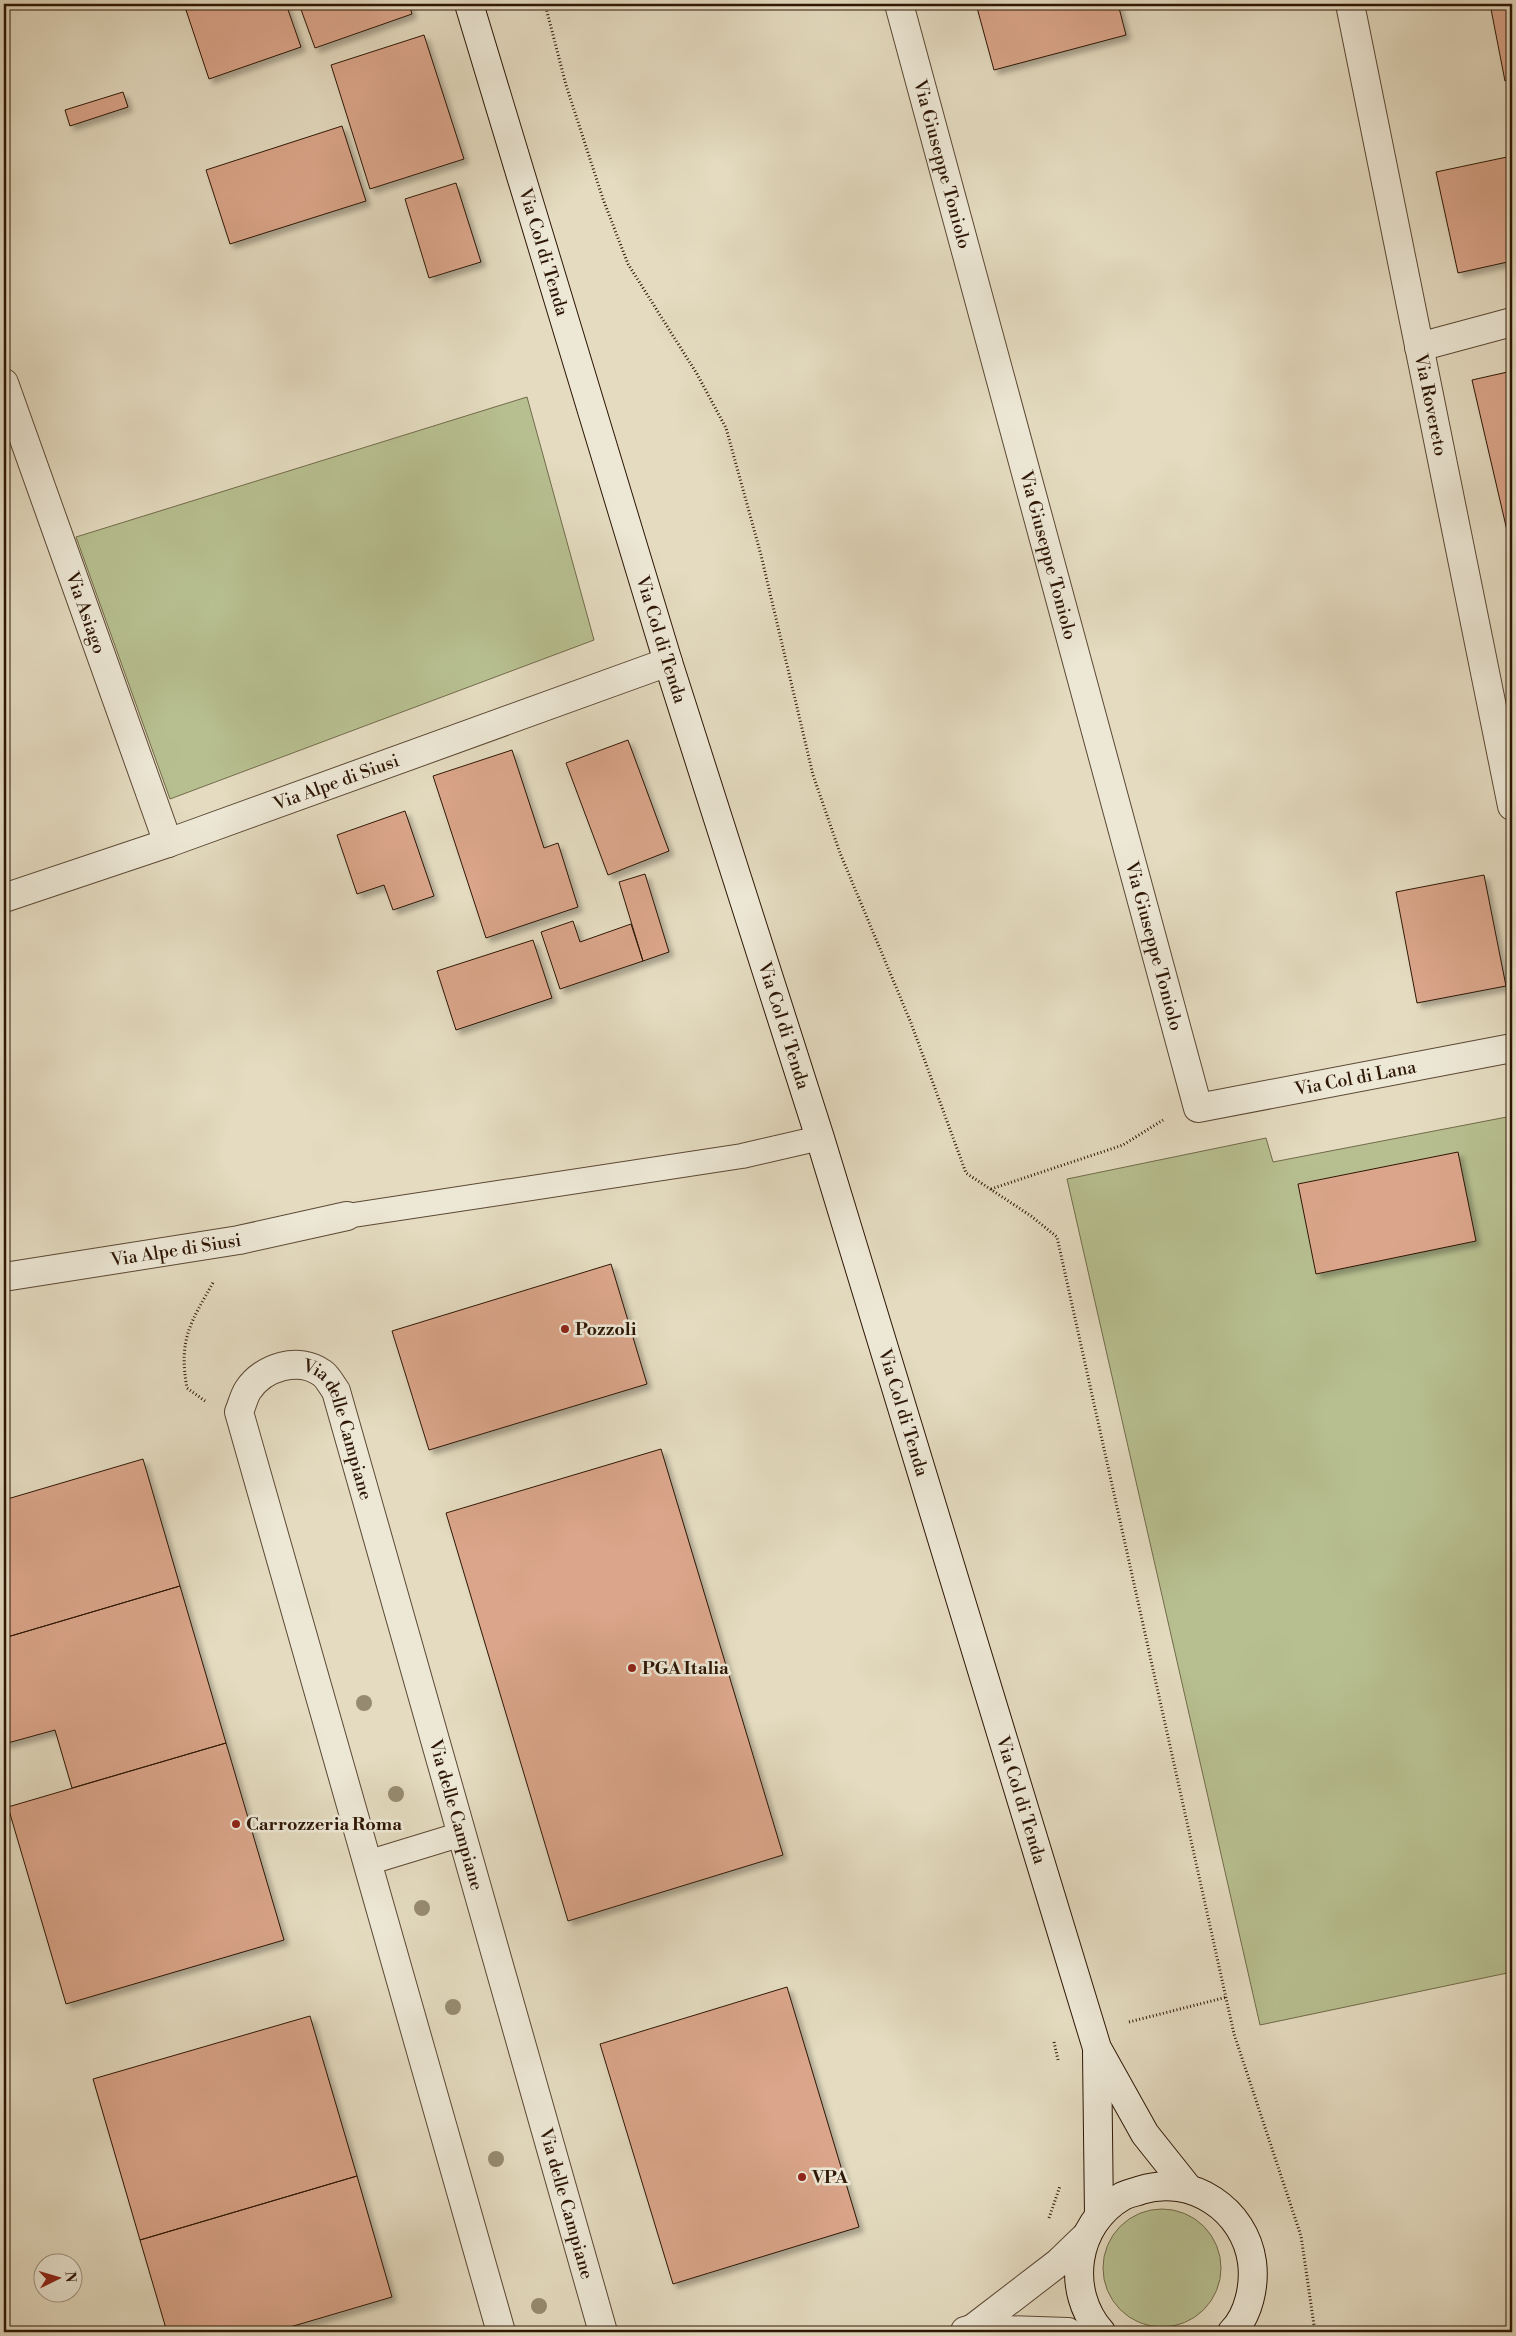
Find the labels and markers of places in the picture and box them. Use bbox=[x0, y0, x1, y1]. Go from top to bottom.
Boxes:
place label: Pozzoli bbox=[575, 1318, 637, 1341]
marker: Pozzoli bbox=[559, 1323, 571, 1335]
place label: PGA Italia bbox=[642, 1657, 729, 1680]
marker: PGA Italia bbox=[626, 1662, 638, 1674]
place label: Carrozzeria Roma bbox=[246, 1813, 402, 1836]
marker: Carrozzeria Roma bbox=[230, 1818, 242, 1830]
place label: VPA bbox=[811, 2166, 849, 2189]
marker: VPA bbox=[796, 2171, 808, 2183]

